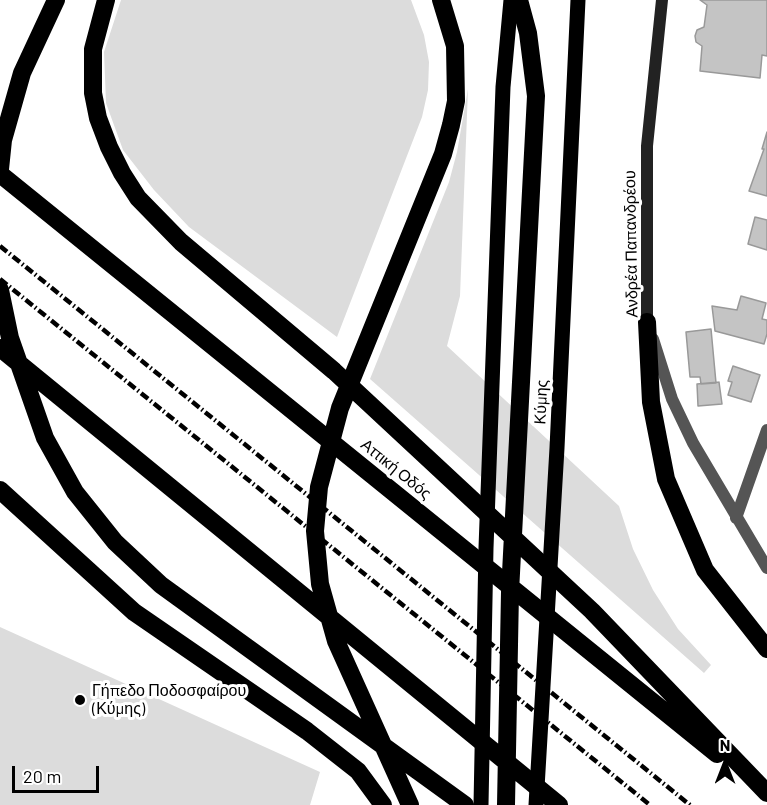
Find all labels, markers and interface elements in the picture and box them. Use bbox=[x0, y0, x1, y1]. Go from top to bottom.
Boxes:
street label: Ανδρέα Παπανδρέου bbox=[620, 170, 642, 318]
street label: Κύμης bbox=[530, 379, 552, 425]
street label: Αττική Οδός bbox=[357, 435, 435, 503]
place label: Γήπεδο Ποδοσφαίρου (Κύμης) bbox=[92, 681, 246, 719]
marker: Γήπεδο Ποδοσφαίρου (Κύμης) bbox=[73, 693, 87, 707]
north arrow bbox=[695, 733, 755, 793]
text: N bbox=[720, 735, 730, 754]
scale bar bbox=[15, 754, 102, 792]
text: 20 m bbox=[23, 765, 61, 787]

